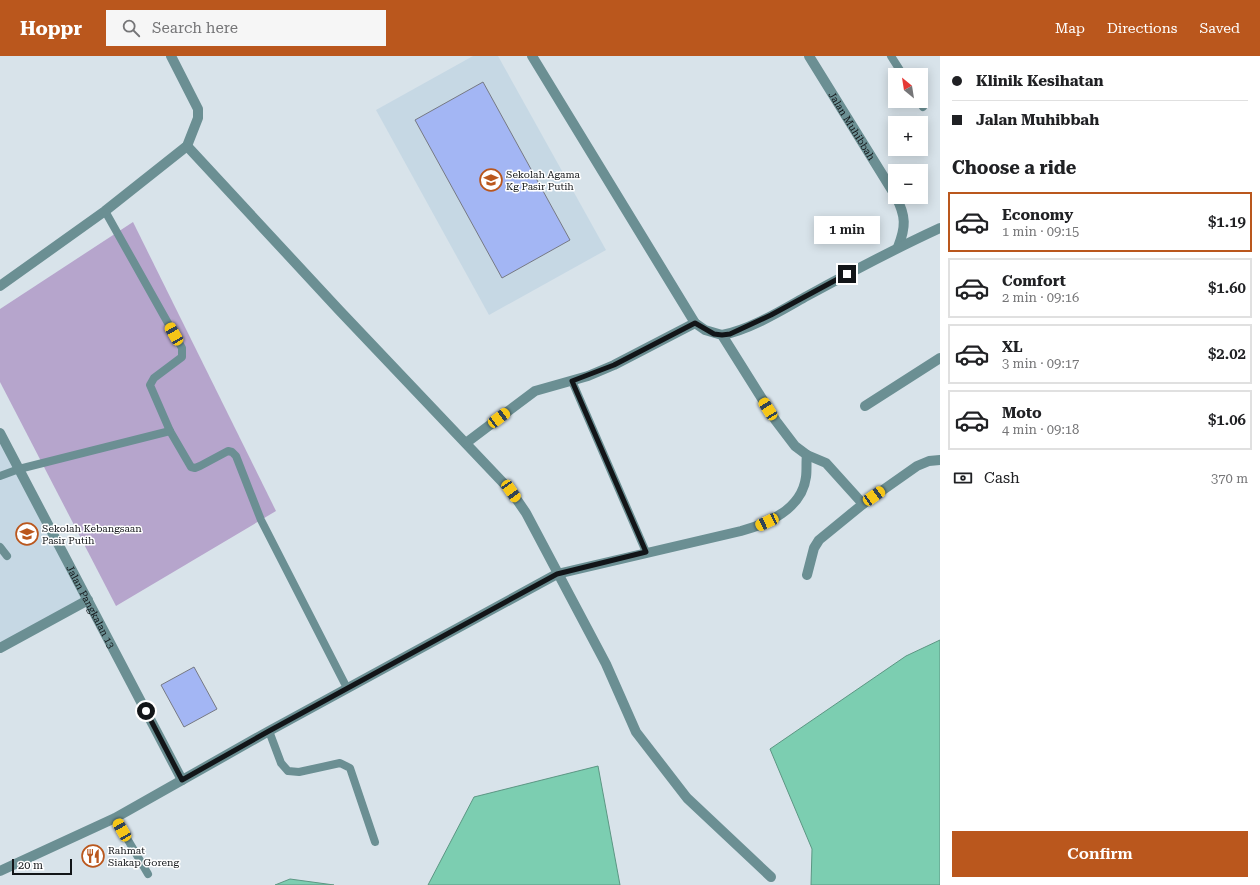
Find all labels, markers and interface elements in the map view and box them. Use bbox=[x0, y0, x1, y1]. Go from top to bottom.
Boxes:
search box bbox=[106, 10, 386, 46]
text: Hoppr bbox=[20, 17, 82, 40]
icon: search bbox=[120, 17, 142, 39]
text: Search here bbox=[152, 19, 238, 37]
text: Map bbox=[1055, 20, 1085, 36]
text: Directions bbox=[1107, 20, 1177, 36]
text: Saved bbox=[1199, 20, 1240, 36]
north arrow bbox=[888, 68, 928, 108]
map controls bbox=[888, 68, 928, 204]
text: Klinik Kesihatan bbox=[976, 72, 1104, 90]
street label: Jalan Muhibbah bbox=[827, 89, 878, 162]
text: Jalan Muhibbah bbox=[976, 111, 1099, 129]
button: + bbox=[888, 116, 928, 156]
text: Choose a ride bbox=[952, 157, 1076, 178]
button: − bbox=[888, 164, 928, 204]
school or university icon: Sekolah Agama Kg Pasir Putih bbox=[478, 167, 504, 193]
place label: Sekolah Agama Kg Pasir Putih bbox=[506, 169, 581, 192]
icon: car bbox=[954, 204, 990, 240]
text: Economy bbox=[1002, 206, 1073, 224]
text: $1.19 bbox=[1208, 213, 1246, 231]
callout: 1 min bbox=[814, 216, 880, 244]
text: 1 min bbox=[829, 222, 865, 237]
text: 1 min · 09:15 bbox=[1002, 224, 1079, 239]
route end bbox=[838, 265, 856, 283]
icon: car bbox=[954, 270, 990, 306]
text: Comfort bbox=[1002, 272, 1066, 290]
text: $1.60 bbox=[1208, 279, 1246, 297]
text: 2 min · 09:16 bbox=[1002, 290, 1079, 305]
car bbox=[163, 321, 185, 347]
icon: car bbox=[954, 336, 990, 372]
text: XL bbox=[1002, 338, 1023, 356]
text: $2.02 bbox=[1208, 345, 1246, 363]
text: 3 min · 09:17 bbox=[1002, 356, 1079, 371]
car bbox=[757, 396, 779, 422]
icon: car bbox=[954, 402, 990, 438]
text: Moto bbox=[1002, 404, 1042, 422]
car bbox=[486, 406, 512, 430]
text: $1.06 bbox=[1208, 411, 1246, 429]
text: 4 min · 09:18 bbox=[1002, 422, 1079, 437]
icon: cash bbox=[952, 467, 974, 489]
text: Cash bbox=[984, 469, 1020, 487]
text: 370 m bbox=[1211, 471, 1248, 486]
car bbox=[499, 478, 523, 504]
car bbox=[861, 484, 887, 508]
car bbox=[754, 511, 780, 533]
school or university icon: Sekolah Kebangsaan Pasir Putih bbox=[14, 521, 40, 547]
place label: Sekolah Kebangsaan Pasir Putih bbox=[42, 523, 142, 546]
street label: Jalan Pangkalan 13 bbox=[65, 563, 118, 650]
route start bbox=[137, 702, 155, 720]
car bbox=[111, 817, 133, 843]
button: Confirm bbox=[952, 831, 1248, 877]
restaurant icon: Rahmat Siakap Goreng bbox=[80, 843, 106, 869]
place label: Rahmat Siakap Goreng bbox=[108, 845, 179, 868]
scale bar bbox=[12, 857, 72, 876]
text: 20 m bbox=[18, 859, 43, 872]

